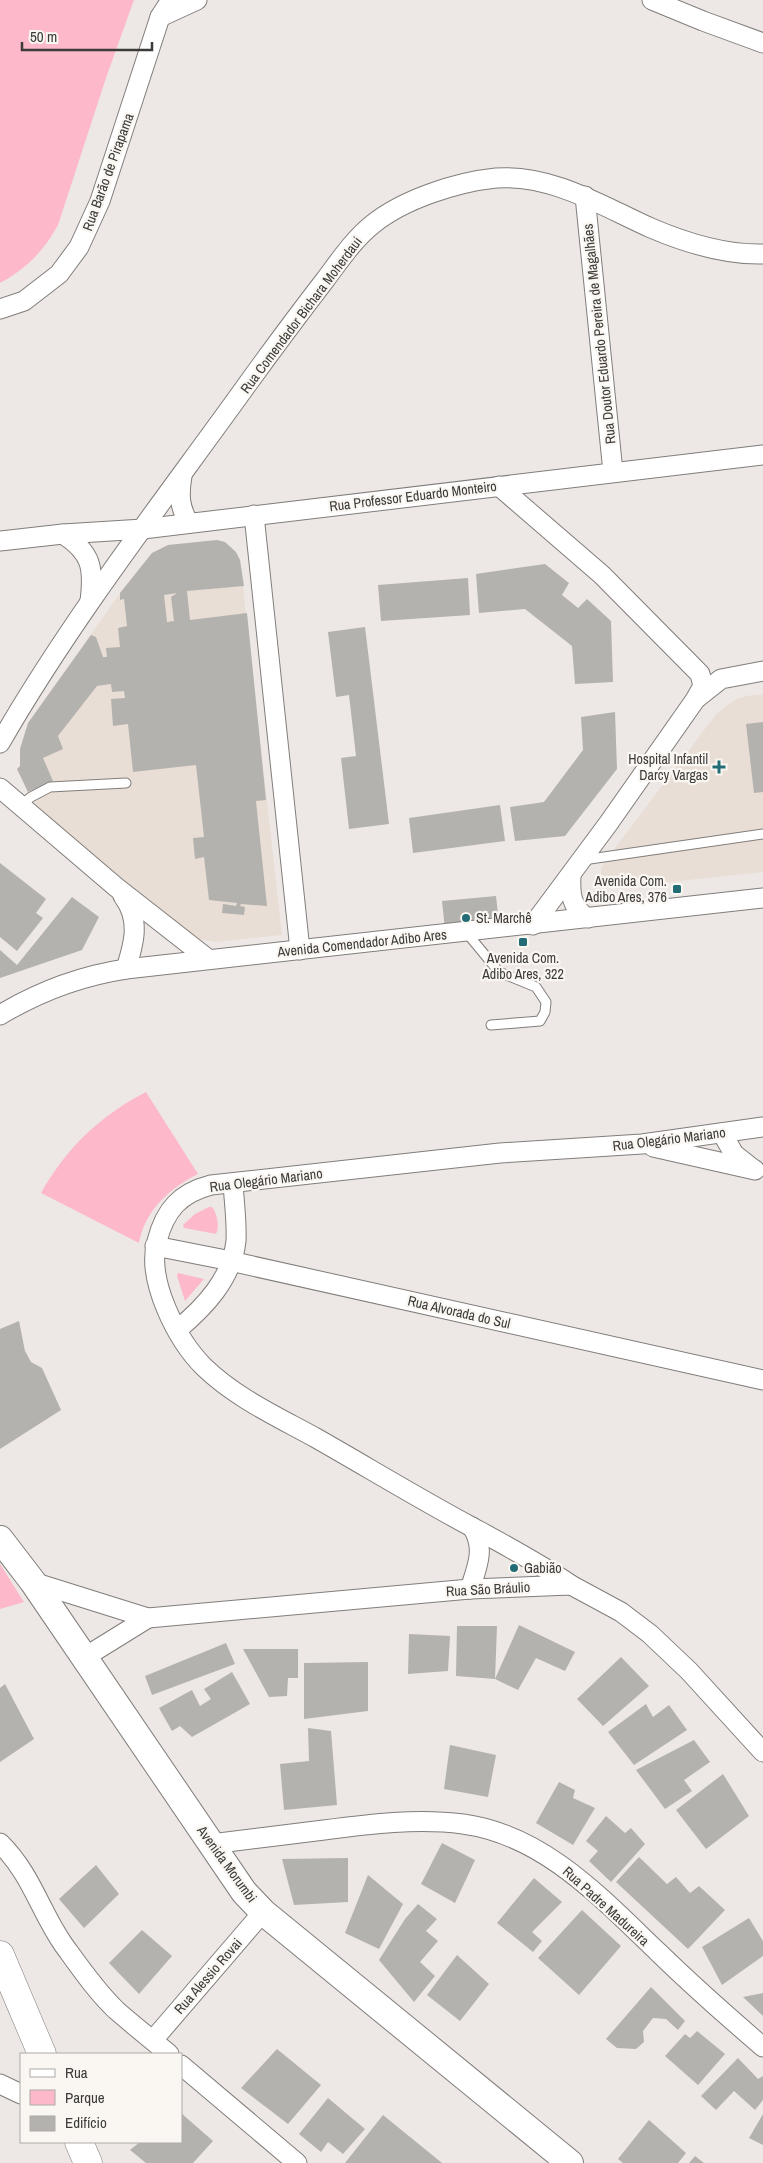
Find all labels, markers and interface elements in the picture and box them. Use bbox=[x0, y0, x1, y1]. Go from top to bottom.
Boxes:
scale bar bbox=[22, 20, 152, 52]
text: 50 m bbox=[30, 26, 57, 47]
street label: Rua Barão de Pirapama bbox=[78, 110, 138, 233]
street label: Rua Doutor Eduardo Pereira de Magalhães bbox=[578, 223, 620, 445]
street label: Rua Comendador Bichara Moherdaui bbox=[236, 233, 366, 397]
street label: Rua Professor Eduardo Monteiro bbox=[328, 477, 498, 515]
place label: Hospital Infantil Darcy Vargas bbox=[628, 750, 708, 784]
marker: Hospital Infantil Darcy Vargas bbox=[712, 760, 726, 774]
place label: Avenida Com. Adibo Ares, 376 bbox=[584, 872, 667, 906]
marker: Avenida Com. Adibo Ares, 376 bbox=[671, 883, 683, 895]
place label: St. Marchê bbox=[476, 909, 532, 927]
marker: St. Marchê bbox=[460, 912, 472, 924]
street label: Avenida Comendador Adibo Ares bbox=[275, 925, 448, 961]
marker: Avenida Com. Adibo Ares, 322 bbox=[517, 936, 529, 948]
place label: Avenida Com. Adibo Ares, 322 bbox=[481, 949, 564, 983]
street label: Rua Olegário Mariano bbox=[612, 1123, 726, 1155]
street label: Rua Olegário Mariano bbox=[209, 1164, 323, 1196]
street label: Rua Alvorada do Sul bbox=[406, 1291, 512, 1333]
place label: Gabião bbox=[524, 1559, 562, 1577]
marker: Gabião bbox=[508, 1562, 520, 1574]
street label: Rua São Bráulio bbox=[445, 1578, 531, 1600]
street label: Avenida Morumbi bbox=[193, 1821, 261, 1906]
street label: Rua Padre Madureira bbox=[559, 1862, 653, 1950]
street label: Rua Alessio Rovai bbox=[170, 1934, 246, 2018]
legend bbox=[20, 2053, 182, 2143]
text: Rua bbox=[65, 2062, 88, 2083]
text: Parque bbox=[65, 2087, 105, 2108]
text: Edifício bbox=[65, 2112, 107, 2133]

